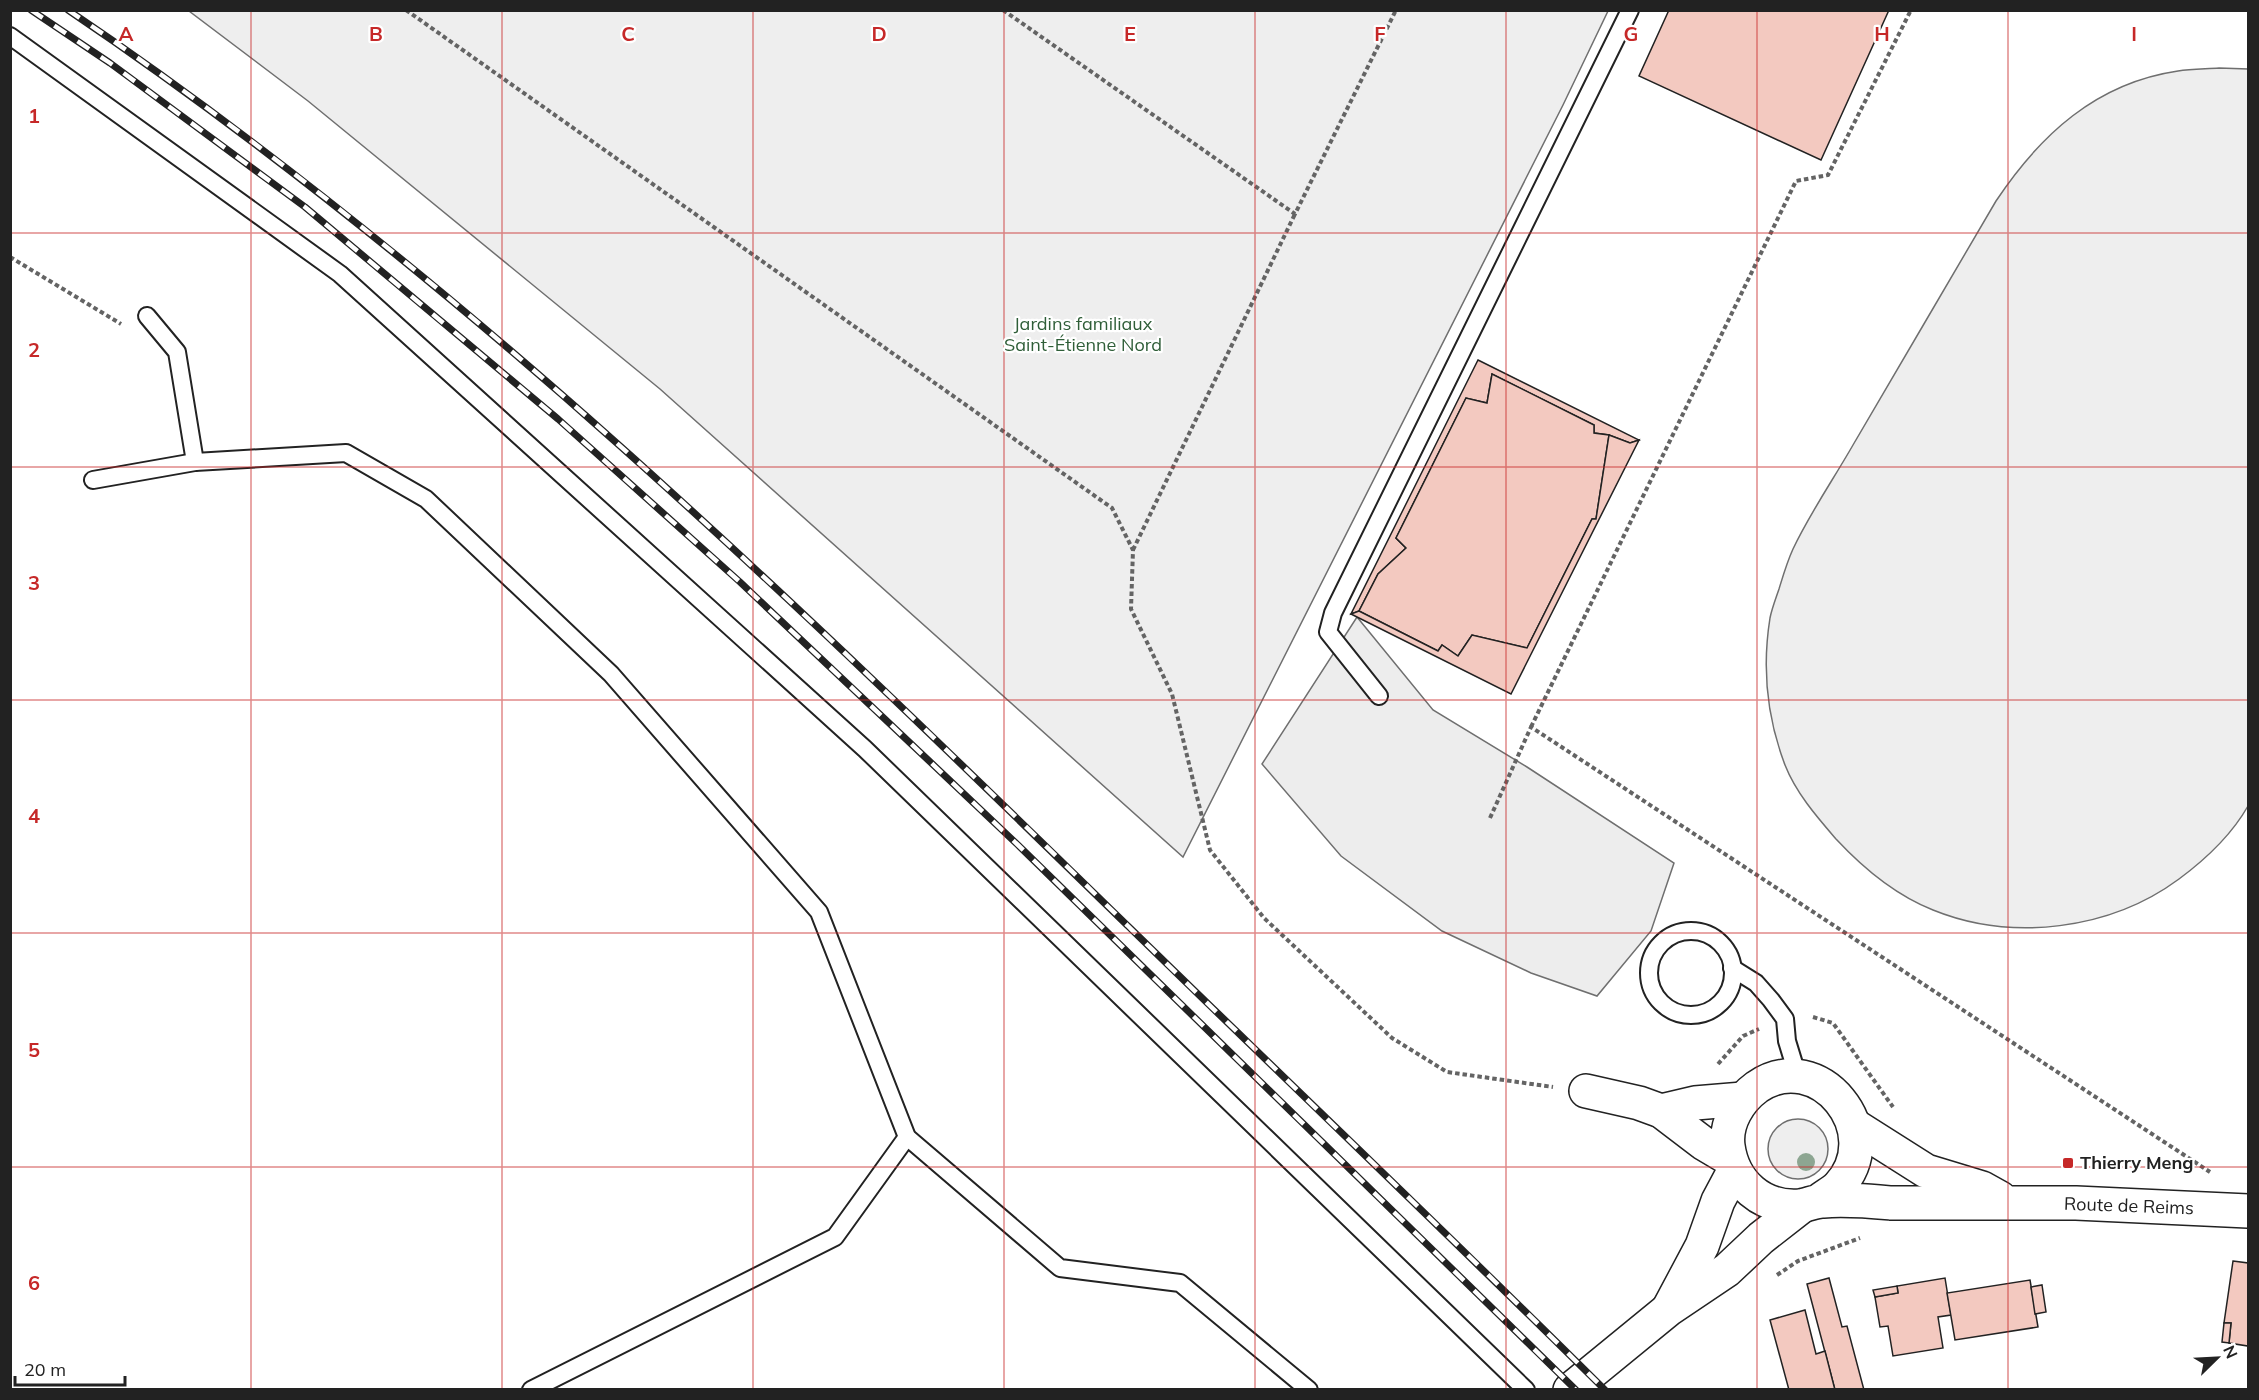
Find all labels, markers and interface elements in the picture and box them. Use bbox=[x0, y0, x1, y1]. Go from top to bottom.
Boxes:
text: A bbox=[119, 21, 134, 46]
text: B bbox=[369, 21, 383, 46]
text: C bbox=[621, 21, 635, 46]
text: D bbox=[871, 21, 887, 46]
text: E bbox=[1124, 21, 1136, 46]
text: F bbox=[1374, 21, 1386, 46]
text: G bbox=[1624, 21, 1638, 46]
text: H bbox=[1874, 21, 1890, 46]
text: I bbox=[2131, 21, 2137, 46]
text: 1 bbox=[28, 103, 40, 128]
park label: Jardins familiaux Saint-Étienne Nord bbox=[1004, 312, 1162, 356]
text: 2 bbox=[28, 337, 40, 362]
text: 3 bbox=[28, 570, 40, 595]
text: 4 bbox=[28, 803, 40, 828]
text: 5 bbox=[28, 1037, 40, 1062]
place label: Thierry Meng bbox=[2080, 1151, 2194, 1174]
marker: Thierry Meng bbox=[2061, 1156, 2075, 1170]
street label: Route de Reims bbox=[2064, 1192, 2194, 1219]
text: 6 bbox=[28, 1270, 40, 1295]
north arrow bbox=[2187, 1328, 2247, 1388]
text: N bbox=[2219, 1342, 2242, 1361]
scale bar bbox=[15, 1349, 124, 1387]
text: 20 m bbox=[24, 1358, 66, 1381]

